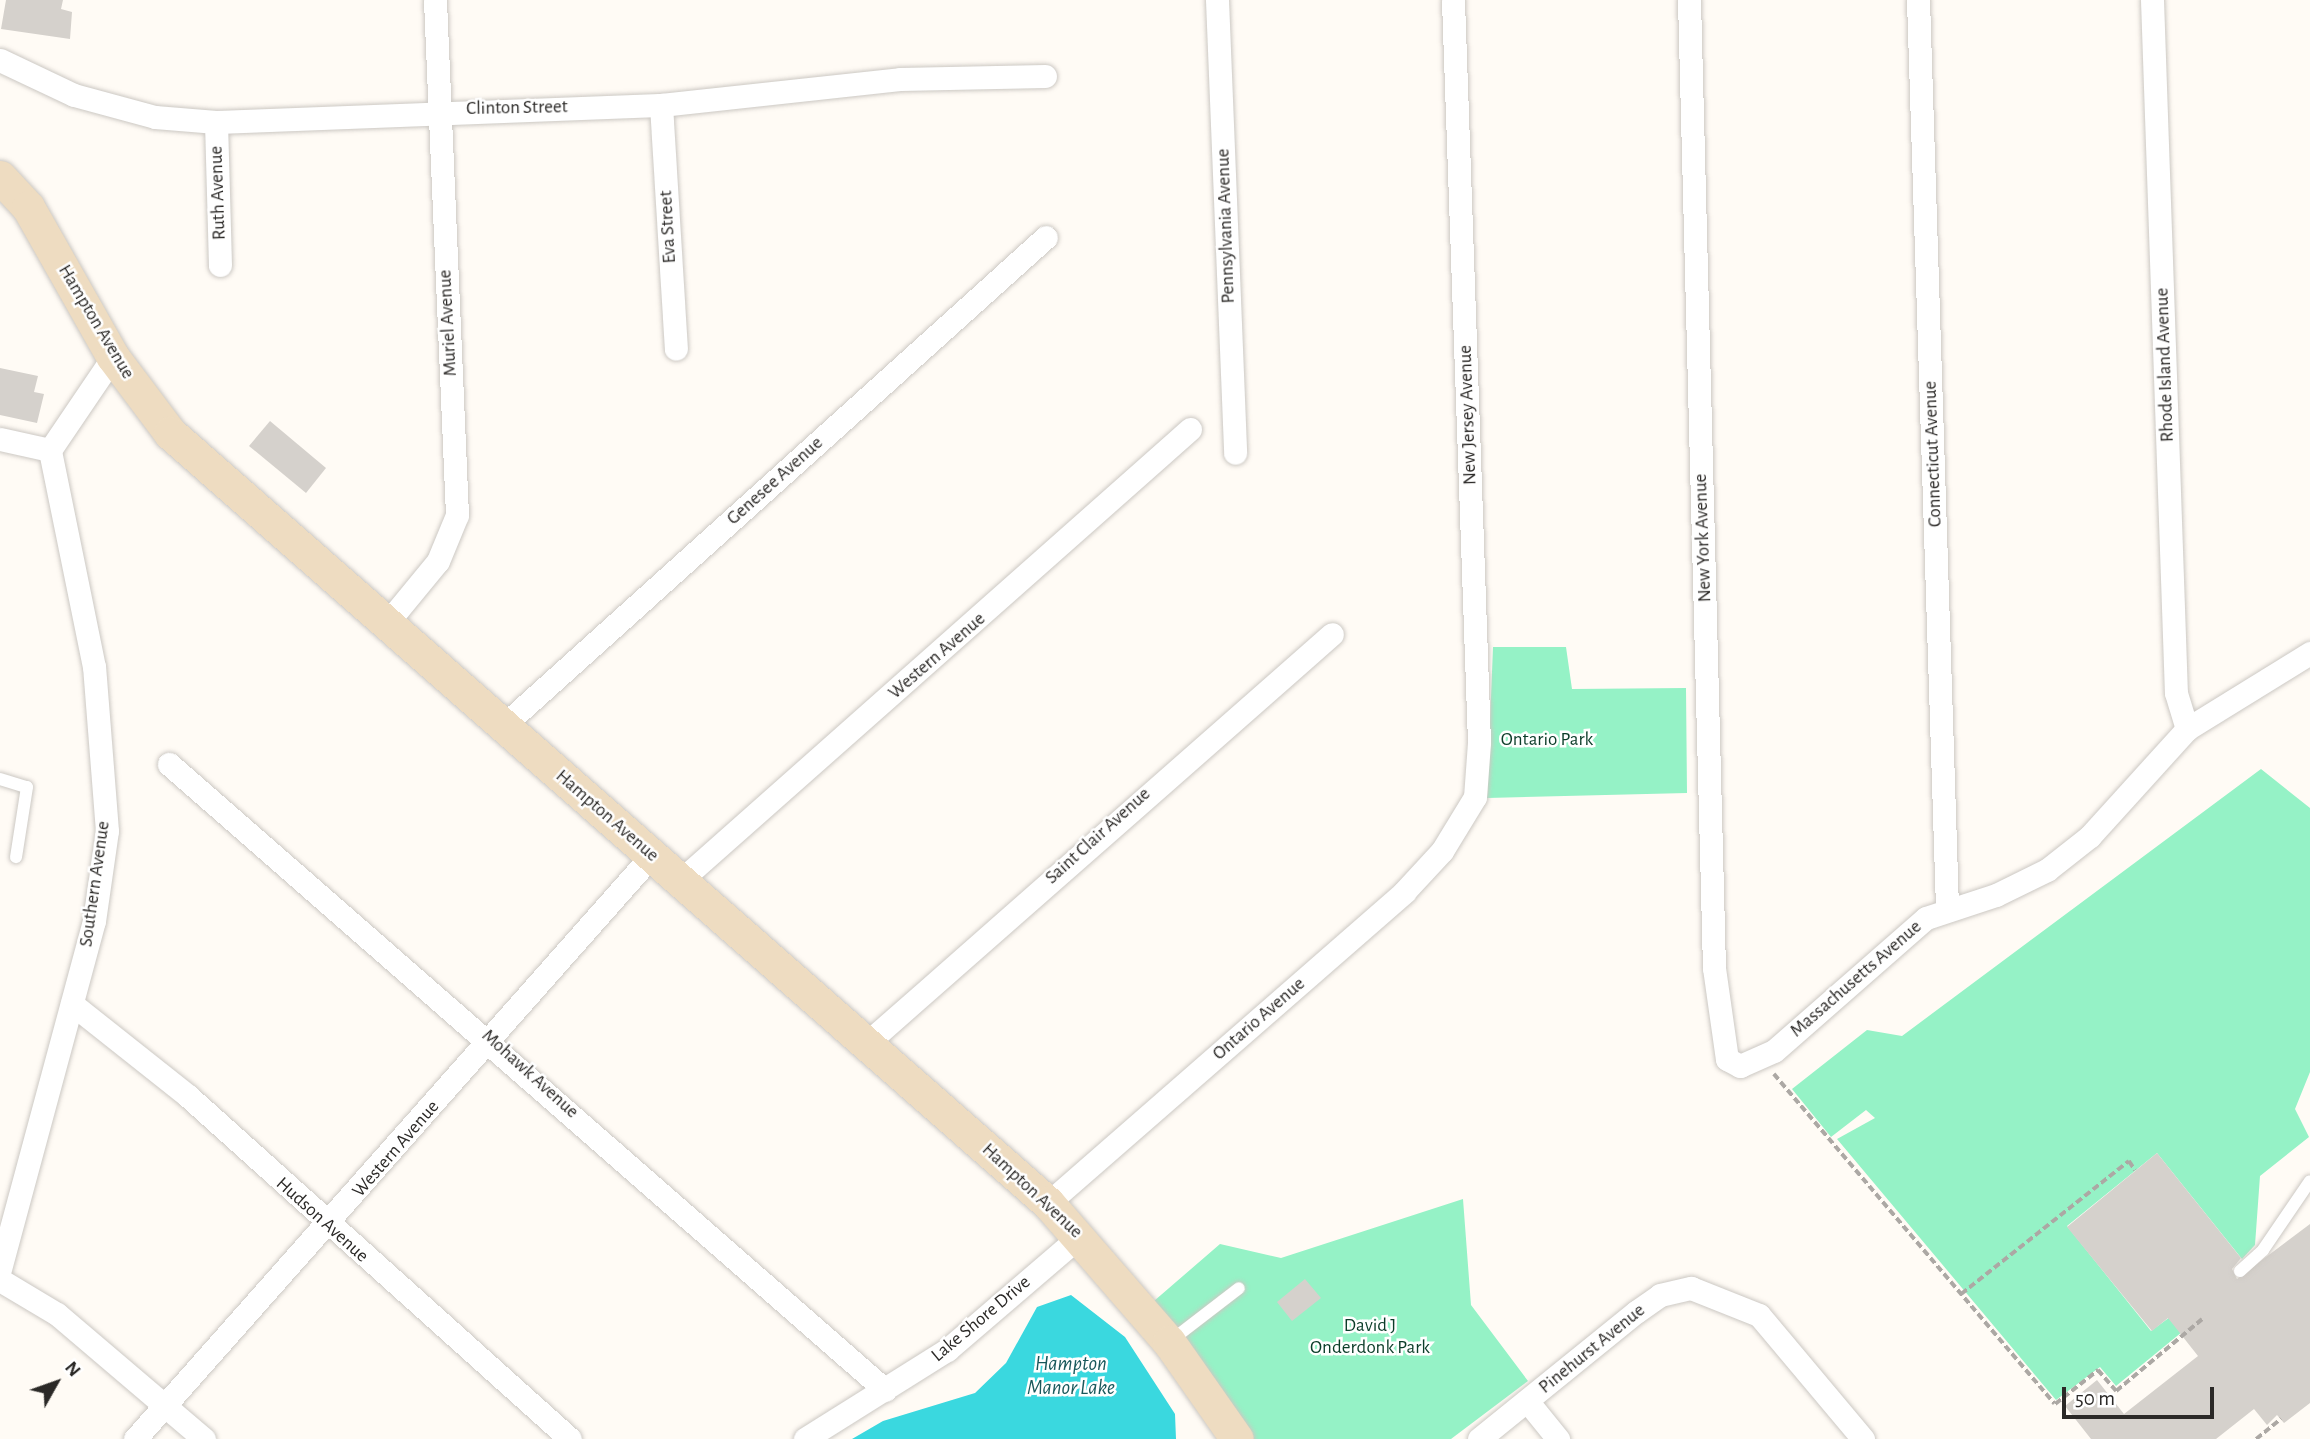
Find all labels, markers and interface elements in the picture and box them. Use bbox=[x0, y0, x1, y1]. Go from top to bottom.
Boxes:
street label: Clinton Street bbox=[466, 96, 568, 120]
street label: Ruth Avenue bbox=[205, 145, 231, 241]
street label: Pennsylvania Avenue bbox=[1212, 148, 1240, 304]
street label: Eva Street bbox=[655, 190, 681, 264]
street label: Hampton Avenue bbox=[53, 261, 139, 383]
street label: Muriel Avenue bbox=[434, 269, 462, 377]
street label: Rhode Island Avenue bbox=[2151, 287, 2179, 443]
street label: New Jersey Avenue bbox=[1454, 345, 1482, 485]
street label: Connecticut Avenue bbox=[1919, 380, 1947, 528]
street label: Genesee Avenue bbox=[722, 432, 828, 530]
street label: New York Avenue bbox=[1689, 473, 1717, 603]
street label: Western Avenue bbox=[884, 608, 990, 704]
park label: Ontario Park bbox=[1501, 729, 1593, 751]
street label: Hampton Avenue bbox=[551, 765, 663, 867]
street label: Saint Clair Avenue bbox=[1041, 783, 1155, 889]
street label: Southern Avenue bbox=[75, 820, 115, 948]
street label: Massachusetts Avenue bbox=[1786, 916, 1926, 1042]
street label: Ontario Avenue bbox=[1208, 973, 1310, 1065]
street label: Mohawk Avenue bbox=[477, 1025, 583, 1123]
street label: Western Avenue bbox=[348, 1096, 444, 1202]
street label: Hampton Avenue bbox=[977, 1139, 1087, 1243]
street label: Hudson Avenue bbox=[271, 1172, 373, 1268]
street label: Lake Shore Drive bbox=[927, 1271, 1035, 1367]
street label: Pinehurst Avenue bbox=[1534, 1299, 1650, 1399]
park label: David J Onderdonk Park bbox=[1310, 1315, 1430, 1359]
north arrow bbox=[21, 1348, 91, 1418]
water label: Hampton Manor Lake bbox=[1027, 1351, 1115, 1401]
text: N bbox=[61, 1358, 84, 1380]
scale bar bbox=[2065, 1372, 2217, 1416]
text: 50 m bbox=[2075, 1388, 2115, 1409]

